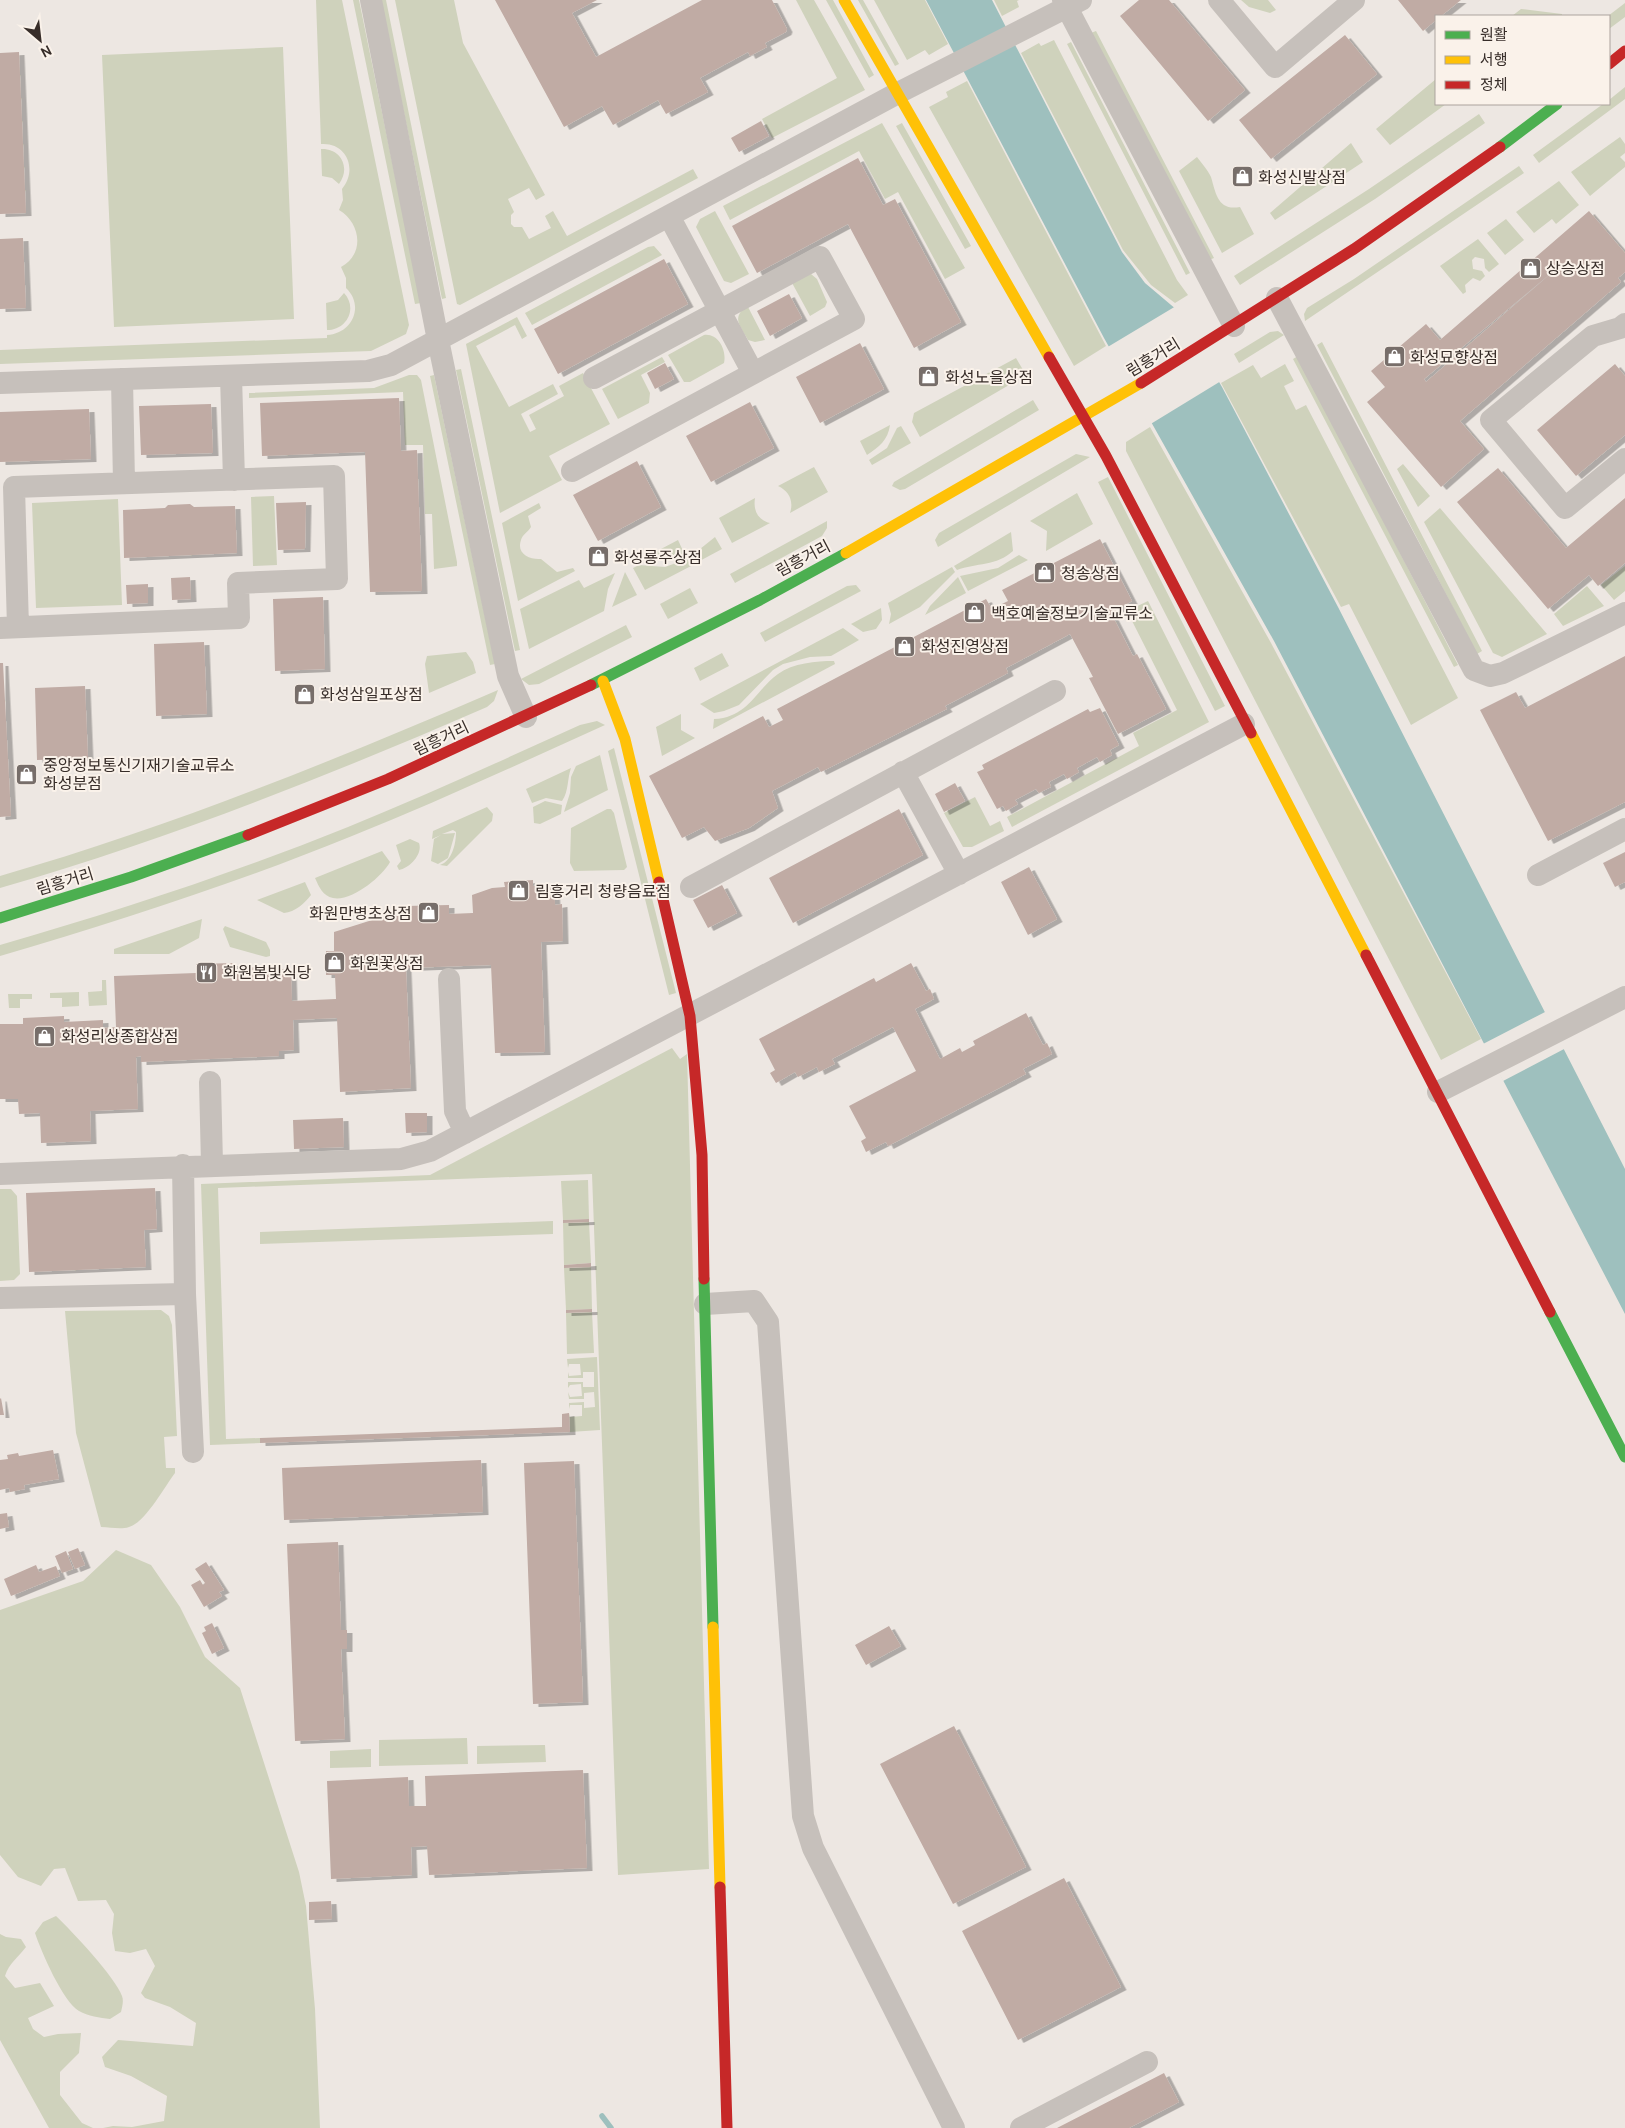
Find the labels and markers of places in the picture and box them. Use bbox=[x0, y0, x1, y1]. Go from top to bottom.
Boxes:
shop icon: 화성신발상점 bbox=[1230, 165, 1254, 189]
place label: 화성신발상점 bbox=[1258, 168, 1346, 187]
shop icon: 상승상점 bbox=[1518, 256, 1542, 280]
place label: 상승상점 bbox=[1546, 259, 1605, 278]
shop icon: 화성묘향상점 bbox=[1382, 345, 1406, 369]
place label: 화성묘향상점 bbox=[1410, 348, 1498, 367]
shop icon: 화성노을상점 bbox=[917, 365, 941, 389]
place label: 화성노을상점 bbox=[945, 368, 1033, 387]
shop icon: 화성룡주상점 bbox=[586, 545, 610, 569]
place label: 화성룡주상점 bbox=[614, 548, 702, 567]
shop icon: 청송상점 bbox=[1033, 561, 1057, 585]
place label: 청송상점 bbox=[1061, 564, 1120, 583]
shop icon: 백호예술정보기술교류소 bbox=[963, 601, 987, 625]
place label: 백호예술정보기술교류소 bbox=[991, 604, 1153, 623]
shop icon: 화성진영상점 bbox=[893, 634, 917, 658]
place label: 화성진영상점 bbox=[921, 637, 1009, 656]
shop icon: 화성삼일포상점 bbox=[292, 682, 316, 706]
place label: 화성삼일포상점 bbox=[320, 685, 423, 704]
place label: 중앙정보통신기재기술교류소 화성분점 bbox=[43, 756, 234, 793]
shop icon: 중앙정보통신기재기술교류소 화성분점 bbox=[15, 762, 39, 786]
shop icon: 림흥거리 청량음료점 bbox=[507, 879, 531, 903]
place label: 림흥거리 청량음료점 bbox=[535, 882, 671, 901]
shop icon: 화원만병초상점 bbox=[416, 901, 440, 925]
place label: 화원만병초상점 bbox=[309, 904, 412, 923]
shop icon: 화원꽃상점 bbox=[322, 951, 346, 975]
place label: 화원꽃상점 bbox=[350, 954, 424, 973]
restaurant icon: 화원봄빛식당 bbox=[195, 960, 219, 984]
place label: 화원봄빛식당 bbox=[223, 963, 312, 982]
shop icon: 화성리상종합상점 bbox=[33, 1024, 57, 1048]
place label: 화성리상종합상점 bbox=[61, 1027, 179, 1046]

